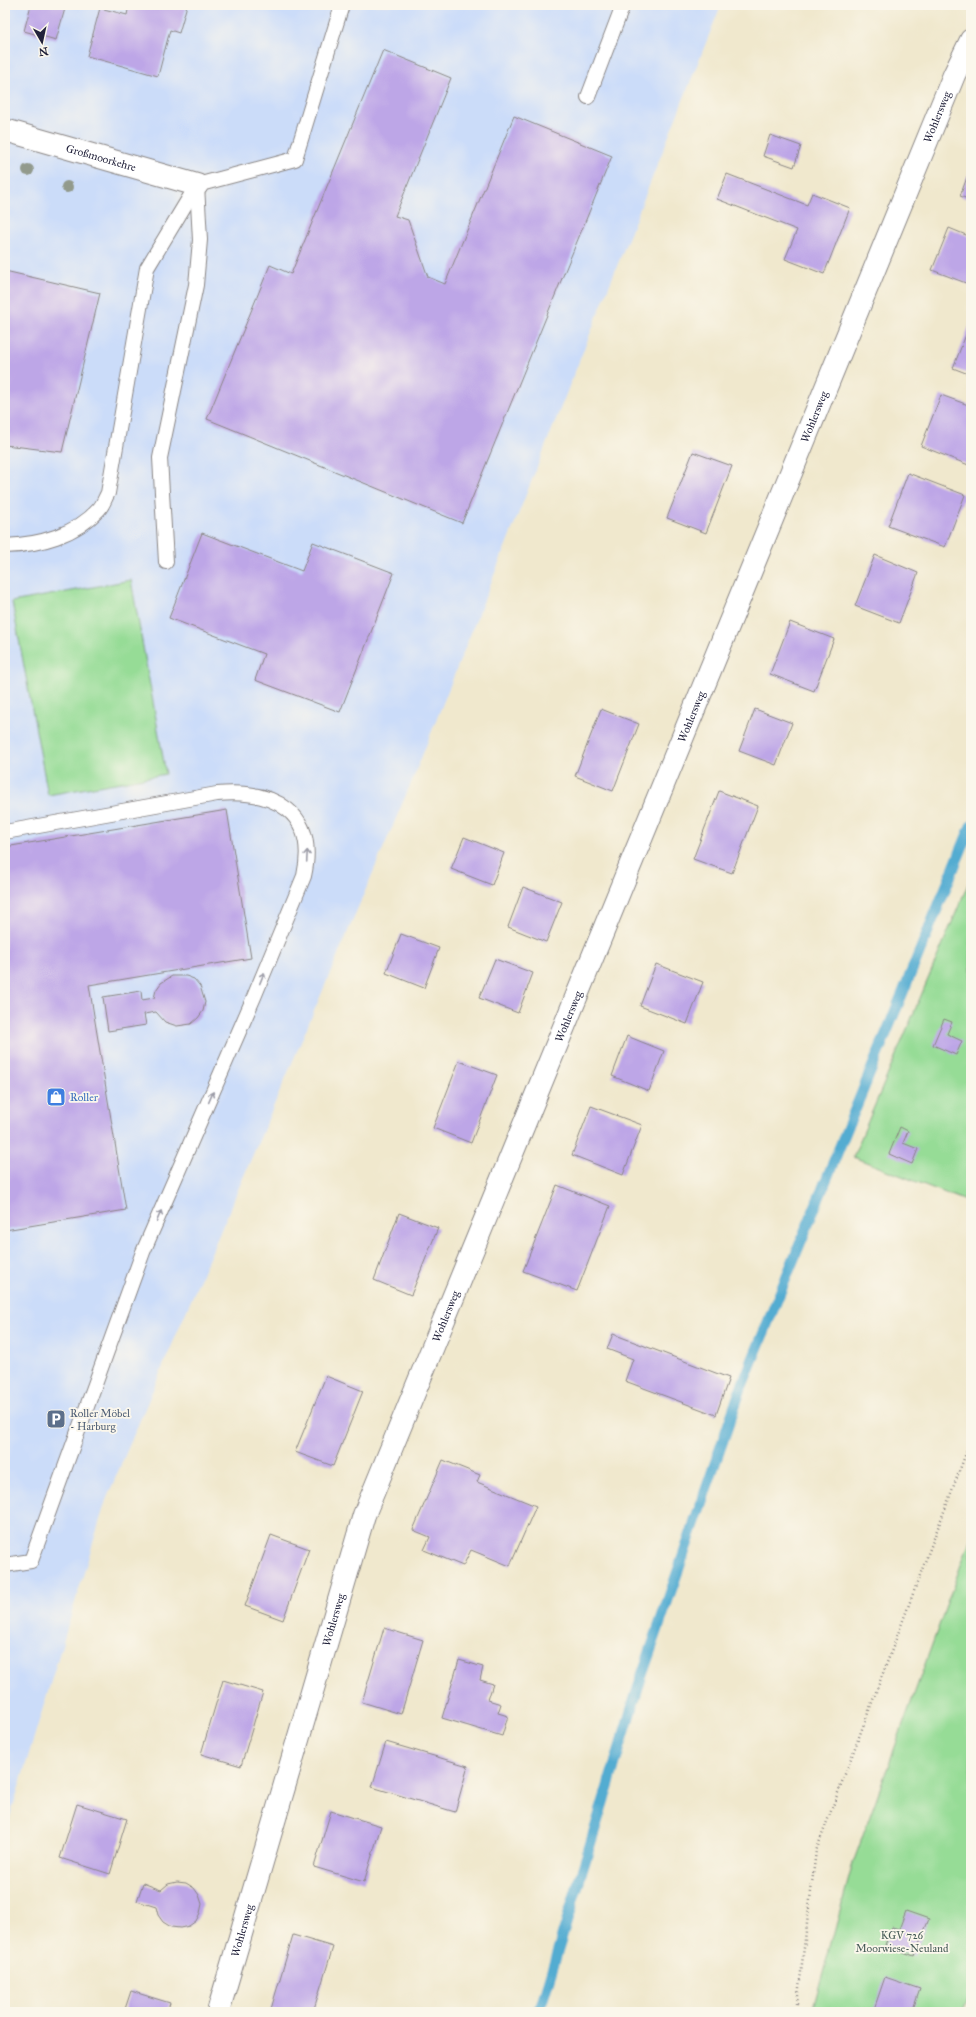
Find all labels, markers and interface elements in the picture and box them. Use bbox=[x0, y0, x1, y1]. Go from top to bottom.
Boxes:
north arrow bbox=[22, 22, 62, 62]
text: N bbox=[37, 44, 49, 59]
street label: Wohlersweg bbox=[921, 88, 953, 144]
street label: Großmoorkehre bbox=[65, 141, 138, 174]
street label: Wohlersweg bbox=[798, 388, 831, 444]
street label: Wohlersweg bbox=[675, 688, 708, 744]
one-way arrow bbox=[303, 850, 311, 863]
one-way arrow bbox=[259, 972, 266, 984]
street label: Wohlersweg bbox=[552, 988, 585, 1044]
shop icon: Roller bbox=[45, 1086, 67, 1108]
place label: Roller bbox=[70, 1091, 99, 1104]
one-way arrow bbox=[208, 1092, 215, 1104]
one-way arrow bbox=[156, 1211, 163, 1223]
street label: Wohlersweg bbox=[429, 1288, 462, 1344]
place label: Roller Möbel - Harburg bbox=[70, 1407, 130, 1433]
parking icon: Roller Möbel - Harburg bbox=[45, 1408, 67, 1430]
street label: Wohlersweg bbox=[319, 1591, 347, 1647]
street label: Wohlersweg bbox=[228, 1902, 256, 1958]
park label: KGV 726 Moorwiese-Neuland bbox=[855, 1929, 949, 1955]

